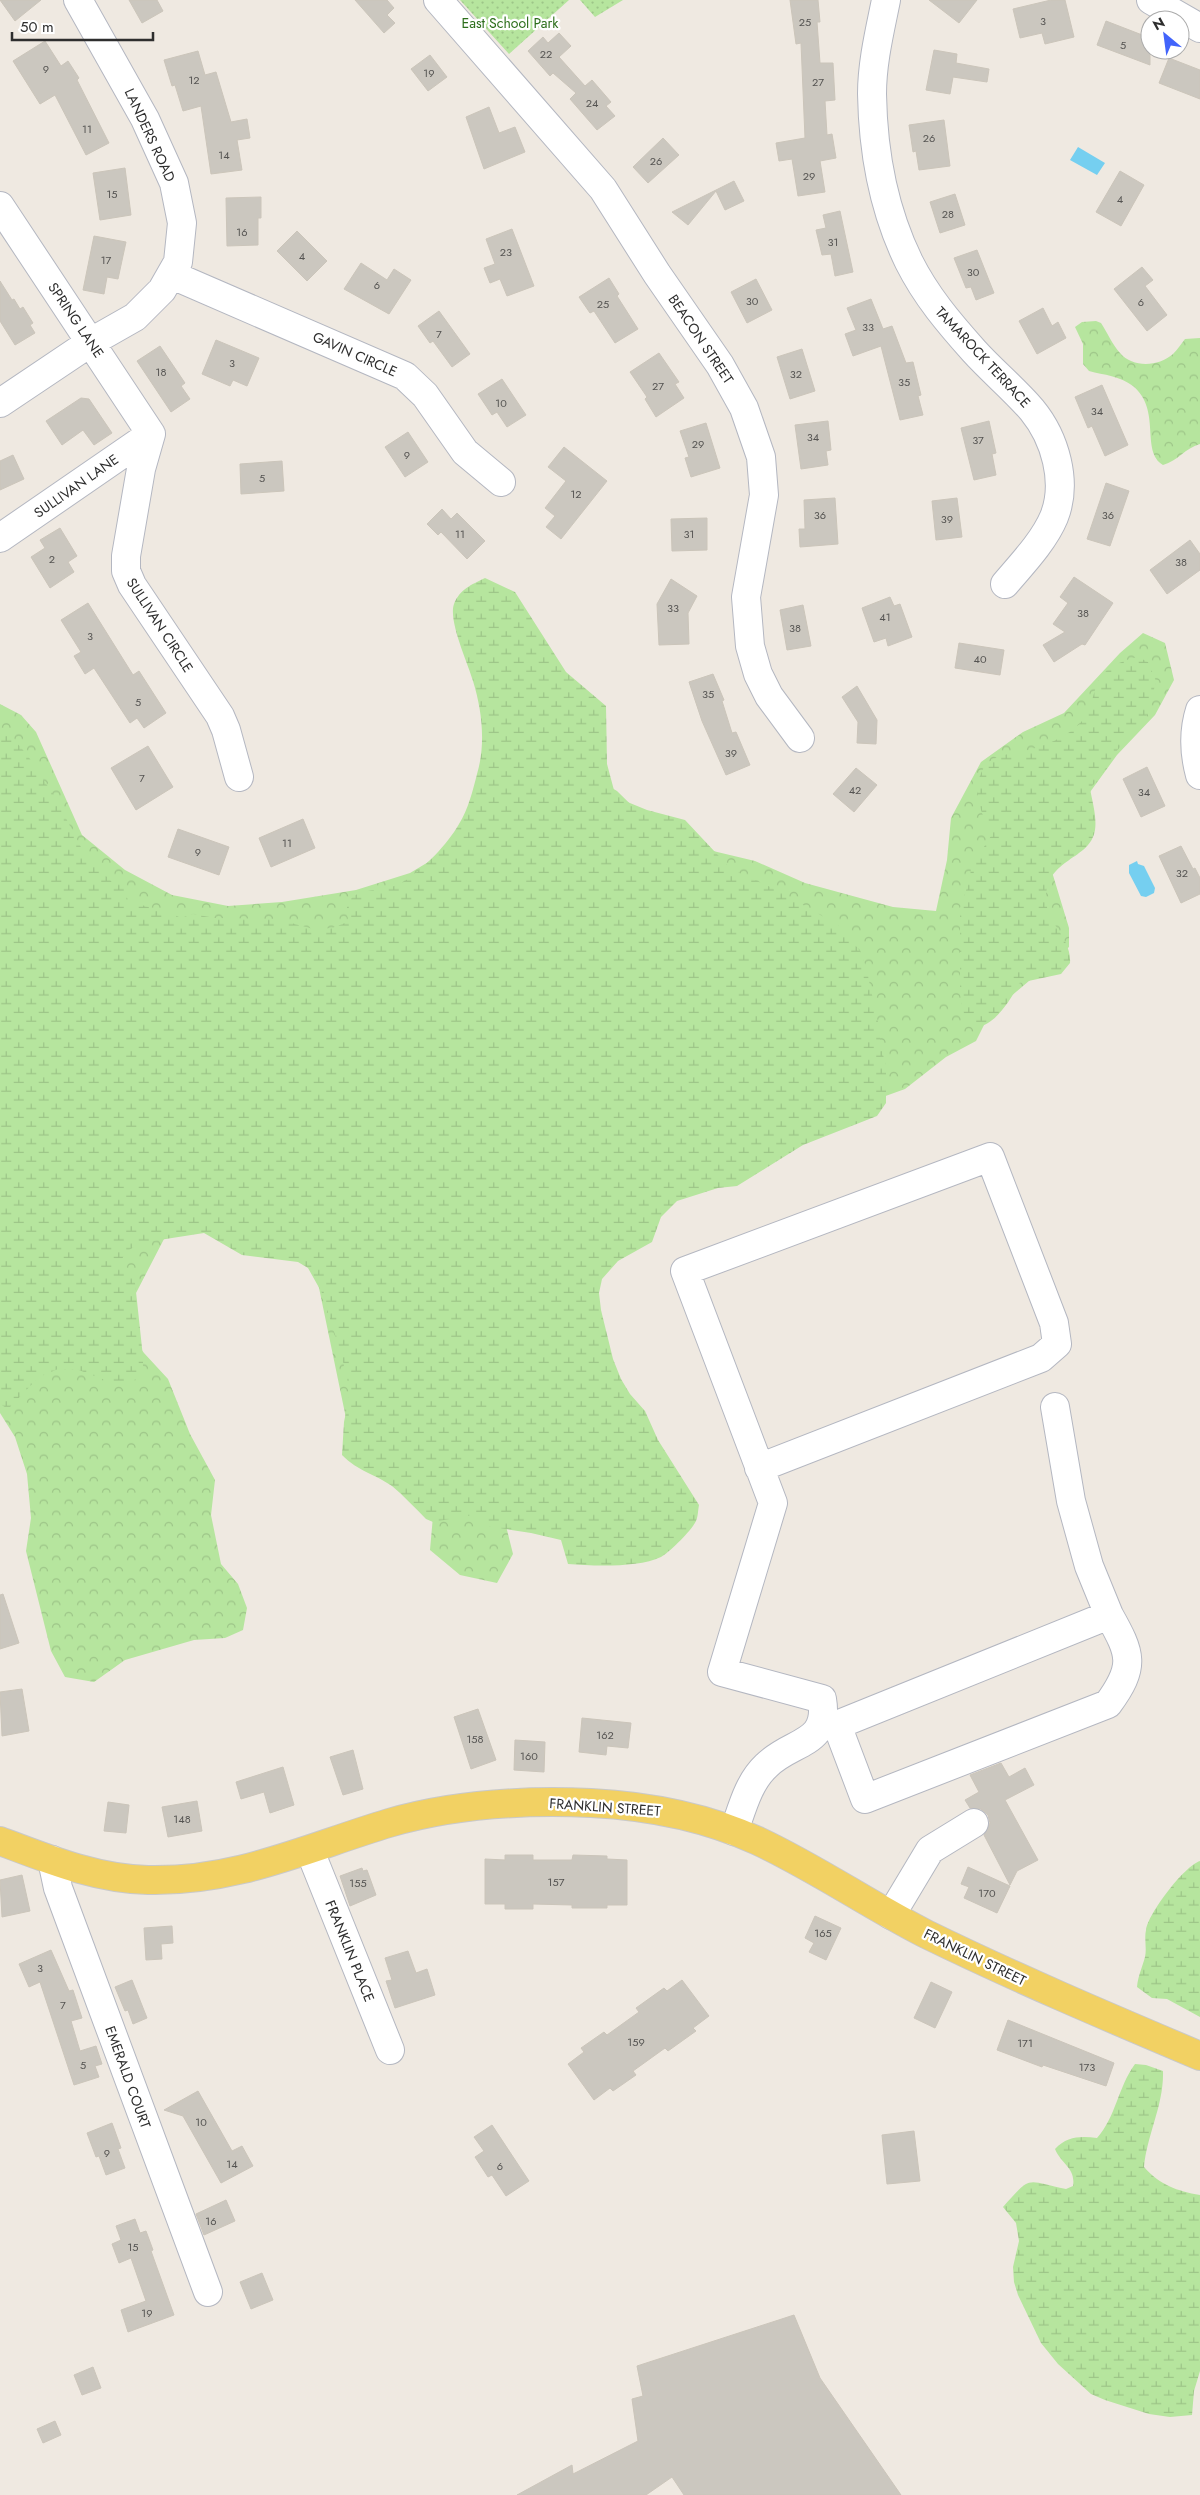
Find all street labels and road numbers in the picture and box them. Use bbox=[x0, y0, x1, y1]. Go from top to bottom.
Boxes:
street label: LANDERS ROAD bbox=[120, 85, 180, 185]
street label: SPRING LANE bbox=[43, 278, 109, 362]
street label: BEACON STREET bbox=[664, 290, 739, 388]
street label: TAMAROCK TERRACE bbox=[931, 302, 1035, 412]
street label: GAVIN CIRCLE bbox=[310, 326, 400, 382]
street label: SULLIVAN LANE bbox=[30, 449, 122, 523]
street label: SULLIVAN CIRCLE bbox=[122, 574, 198, 676]
street label: FRANKLIN STREET bbox=[549, 1793, 662, 1821]
street label: FRANKLIN PLACE bbox=[320, 1897, 380, 2005]
street label: FRANKLIN STREET bbox=[920, 1924, 1030, 1991]
street label: EMERALD COURT bbox=[100, 2023, 156, 2131]

